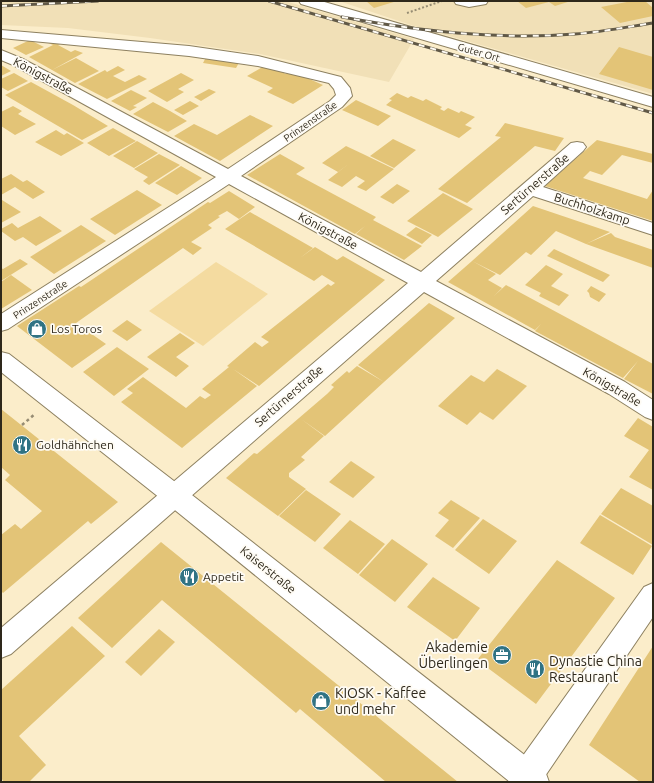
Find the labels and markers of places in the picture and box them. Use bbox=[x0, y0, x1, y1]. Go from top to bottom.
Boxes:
shop icon: Los Toros bbox=[26, 318, 48, 340]
place label: Los Toros bbox=[51, 322, 102, 335]
restaurant icon: Goldhähnchen bbox=[11, 434, 33, 456]
place label: Goldhähnchen bbox=[36, 438, 114, 451]
restaurant icon: Appetit bbox=[178, 566, 200, 588]
place label: Appetit bbox=[203, 570, 244, 583]
place label: Akademie Überlingen bbox=[418, 639, 488, 671]
office icon: Akademie Überlingen bbox=[491, 644, 513, 666]
place label: Dynastie China Restaurant bbox=[549, 653, 642, 685]
restaurant icon: Dynastie China Restaurant bbox=[524, 658, 546, 680]
place label: KIOSK - Kaffee und mehr bbox=[335, 685, 426, 717]
shop icon: KIOSK - Kaffee und mehr bbox=[310, 690, 332, 712]

